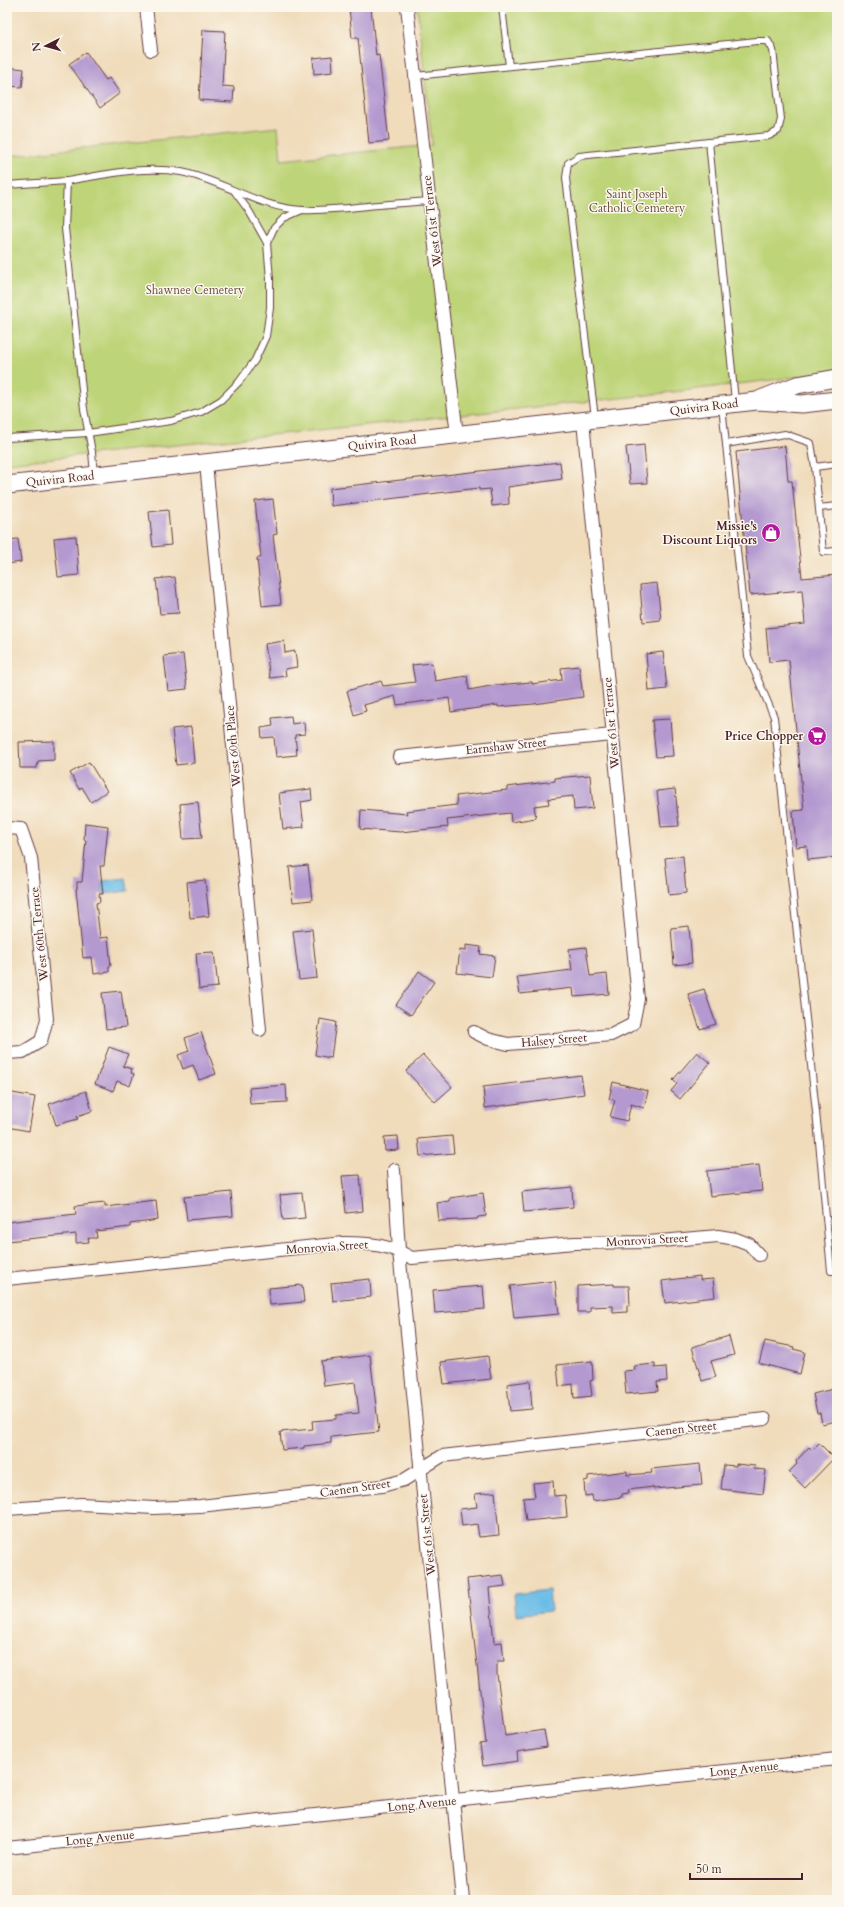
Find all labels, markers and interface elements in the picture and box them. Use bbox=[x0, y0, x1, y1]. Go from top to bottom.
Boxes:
north arrow bbox=[26, 26, 66, 66]
text: N bbox=[29, 41, 45, 53]
street label: West 61st Terrace bbox=[418, 174, 446, 269]
park label: Saint Joseph Catholic Cemetery bbox=[589, 186, 686, 216]
park label: Shawnee Cemetery bbox=[146, 282, 245, 298]
street label: Quivira Road bbox=[669, 395, 740, 419]
street label: Quivira Road bbox=[347, 431, 418, 455]
street label: Quivira Road bbox=[25, 467, 96, 491]
place label: Missie's Discount Liquors bbox=[662, 518, 757, 548]
shop icon: Missie's Discount Liquors bbox=[760, 522, 782, 544]
street label: West 61st Terrace bbox=[599, 676, 623, 771]
street label: West 60th Place bbox=[221, 705, 245, 788]
supermarket icon: Price Chopper bbox=[806, 725, 828, 747]
place label: Price Chopper bbox=[725, 728, 803, 744]
street label: Earnshaw Street bbox=[465, 734, 547, 758]
street label: West 60th Terrace bbox=[26, 886, 52, 983]
street label: Halsey Street bbox=[520, 1029, 588, 1051]
street label: Monrovia Street bbox=[606, 1230, 689, 1250]
street label: Monrovia Street bbox=[285, 1236, 369, 1258]
street label: Caenen Street bbox=[645, 1417, 717, 1441]
street label: Caenen Street bbox=[319, 1475, 391, 1501]
street label: West 61st Street bbox=[415, 1493, 439, 1578]
street label: Long Avenue bbox=[709, 1757, 779, 1781]
street label: Long Avenue bbox=[387, 1792, 457, 1816]
street label: Long Avenue bbox=[65, 1826, 135, 1850]
scale bar bbox=[690, 1855, 802, 1881]
text: 50 m bbox=[696, 1861, 723, 1877]

